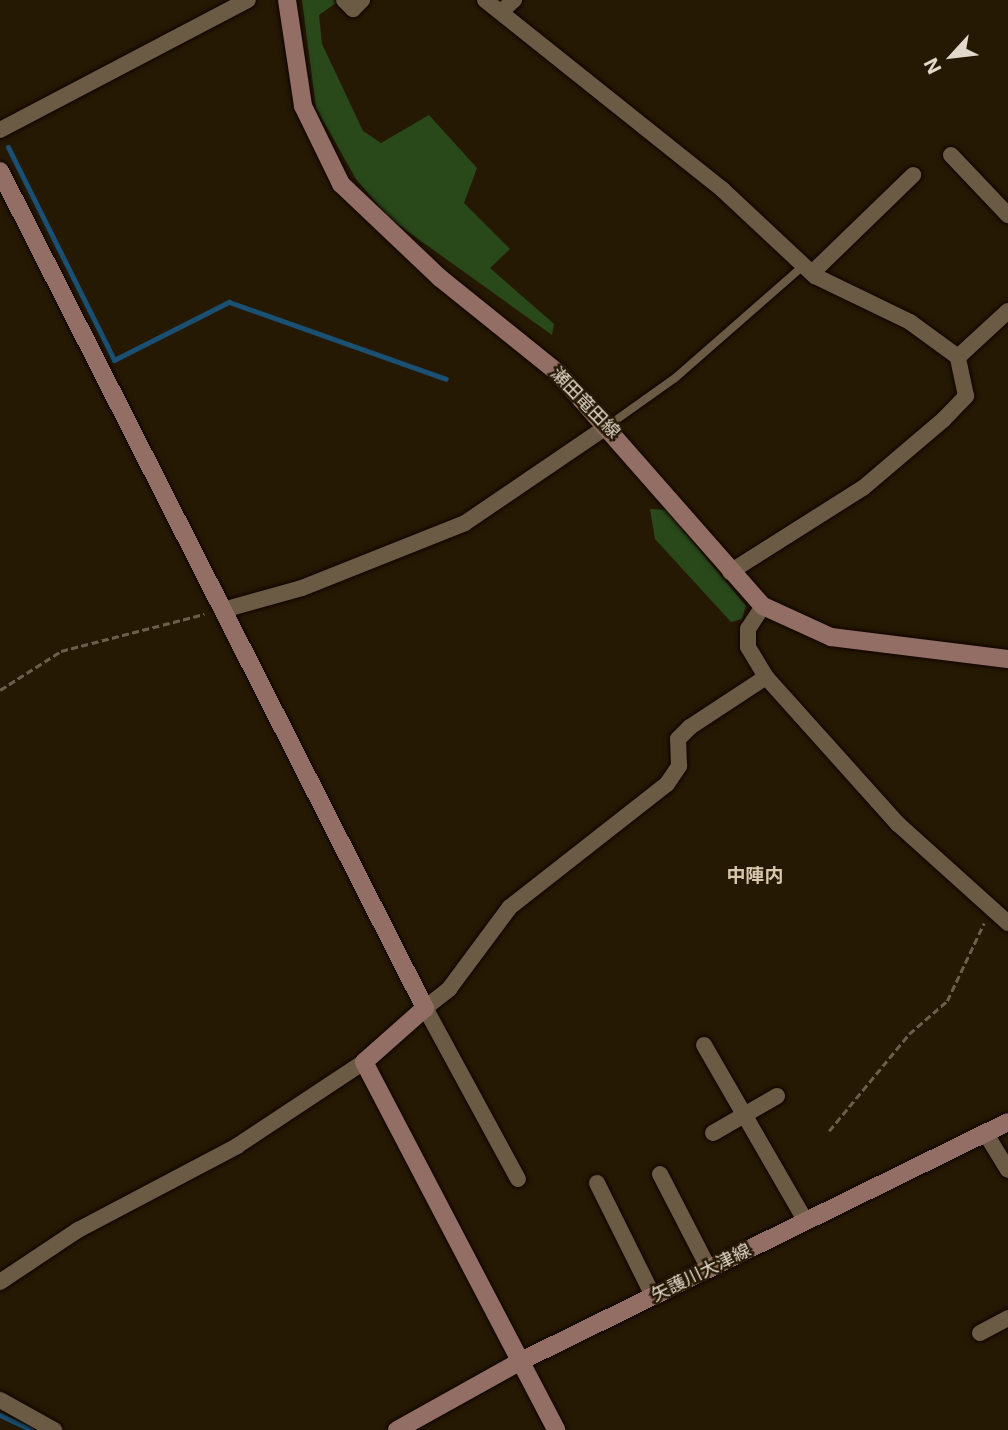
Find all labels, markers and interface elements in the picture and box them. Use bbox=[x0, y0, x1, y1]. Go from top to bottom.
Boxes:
north arrow bbox=[917, 21, 987, 91]
text: N bbox=[919, 54, 946, 77]
street label: 瀬田竜田線 bbox=[546, 363, 624, 443]
district label: 中陣内 bbox=[727, 865, 783, 887]
street label: 矢護川大津線 bbox=[648, 1240, 754, 1306]

